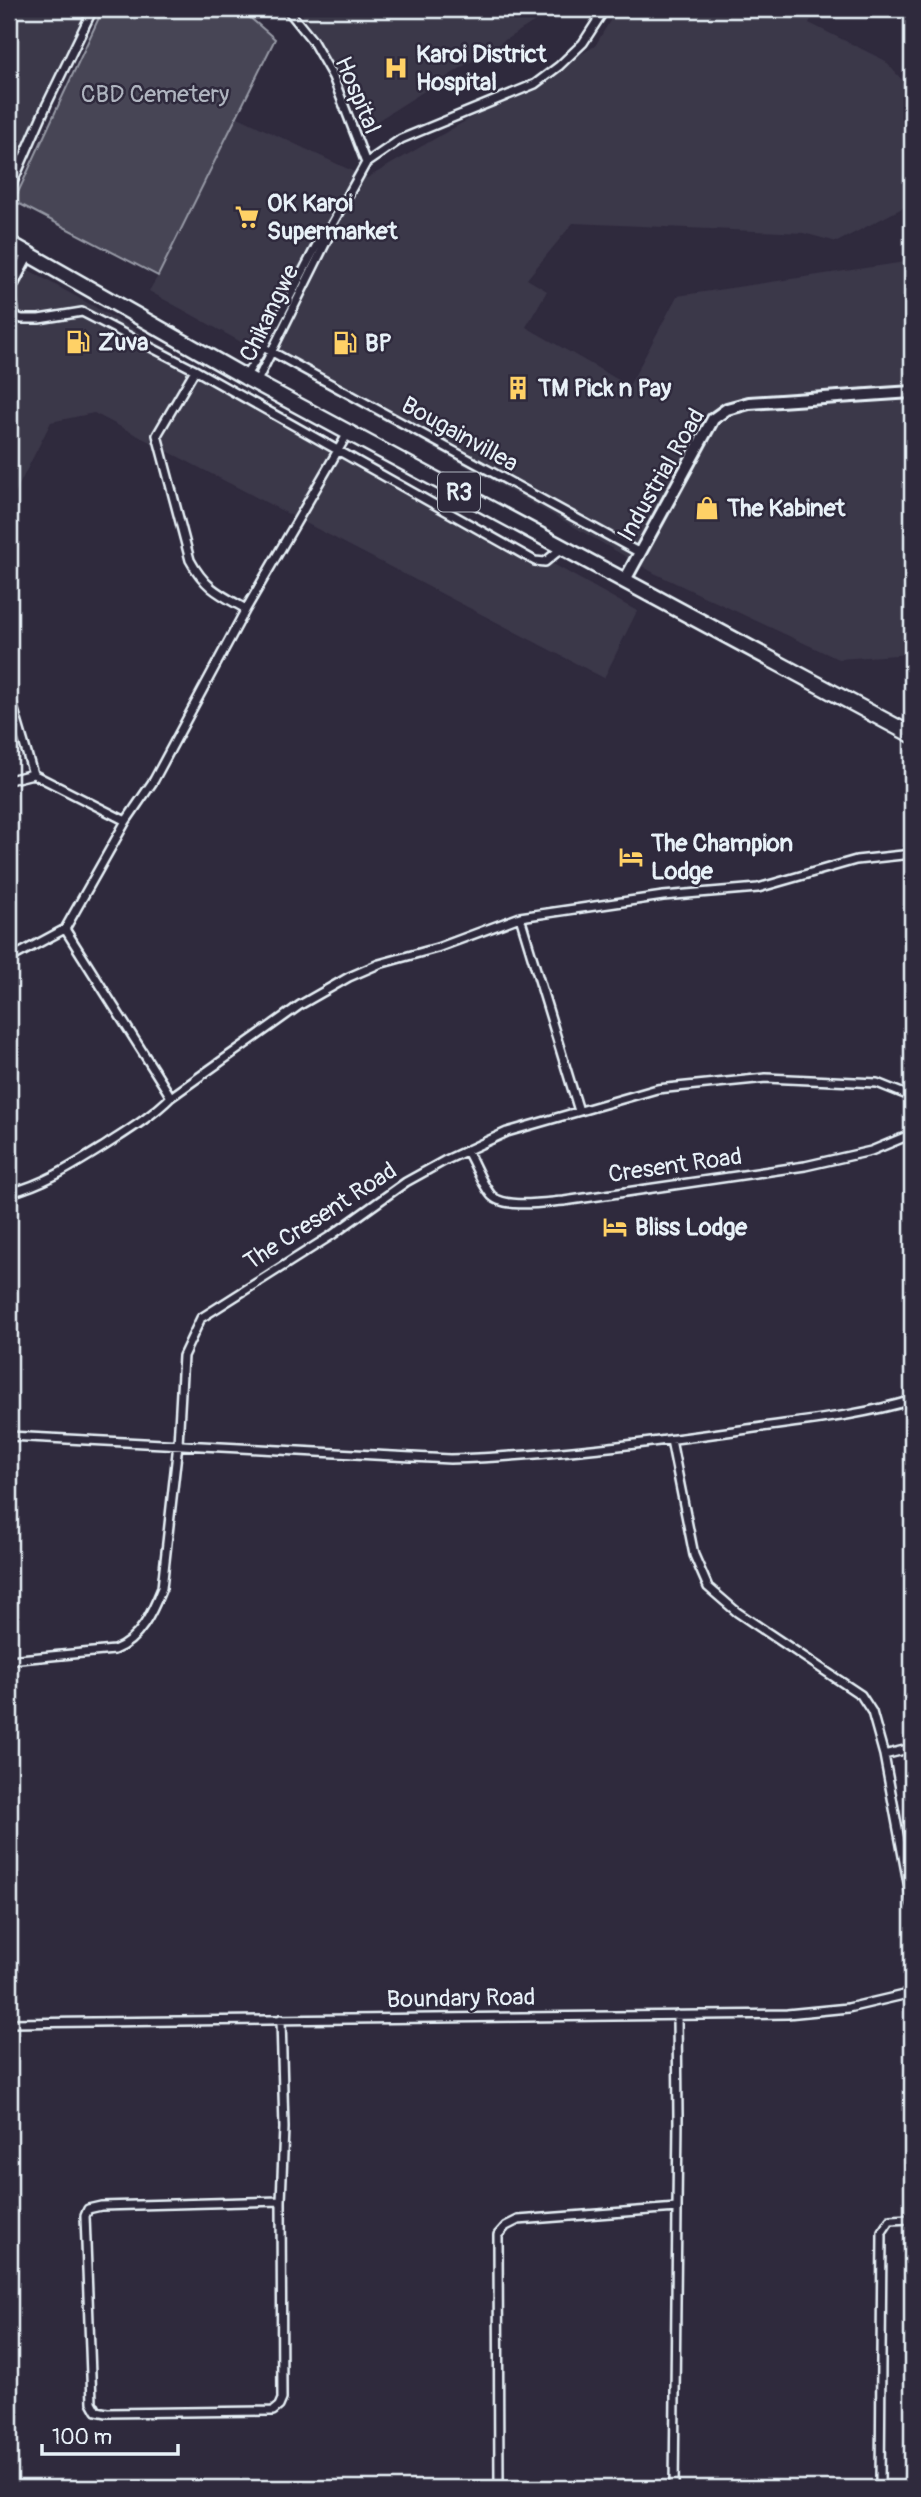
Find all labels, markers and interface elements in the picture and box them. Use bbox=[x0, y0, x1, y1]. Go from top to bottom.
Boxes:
place label: Karoi District Hospital bbox=[416, 40, 548, 97]
street label: Hospital bbox=[328, 52, 387, 138]
hospital icon: Karoi District Hospital bbox=[382, 54, 410, 82]
park label: CBD Cemetery bbox=[81, 80, 229, 109]
place label: OK Karoi Supermarket bbox=[267, 189, 399, 246]
supermarket icon: OK Karoi Supermarket bbox=[233, 203, 261, 231]
street label: Chikangwe bbox=[233, 260, 306, 367]
fuel station icon: Zuva bbox=[64, 328, 92, 356]
place label: Zuva bbox=[98, 328, 148, 357]
fuel station icon: BP bbox=[331, 329, 359, 357]
place label: BP bbox=[365, 329, 392, 358]
building icon: TM Pick n Pay bbox=[504, 374, 532, 402]
place label: TM Pick n Pay bbox=[537, 374, 672, 403]
street label: Bougainvillea bbox=[396, 391, 523, 478]
street label: Industrial Road bbox=[612, 403, 711, 547]
road number: R3 bbox=[438, 472, 480, 512]
shop icon: The Kabinet bbox=[693, 494, 721, 522]
place label: The Kabinet bbox=[726, 494, 846, 523]
place label: The Champion Lodge bbox=[650, 829, 793, 886]
hotel icon: The Champion Lodge bbox=[617, 843, 645, 871]
street label: Cresent Road bbox=[606, 1142, 744, 1189]
street label: The Cresent Road bbox=[238, 1156, 402, 1277]
hotel icon: Bliss Lodge bbox=[601, 1213, 629, 1241]
place label: Bliss Lodge bbox=[635, 1213, 748, 1242]
street label: Boundary Road bbox=[386, 1983, 536, 2014]
scale bar bbox=[42, 2413, 178, 2457]
text: 100 m bbox=[52, 2424, 112, 2451]

